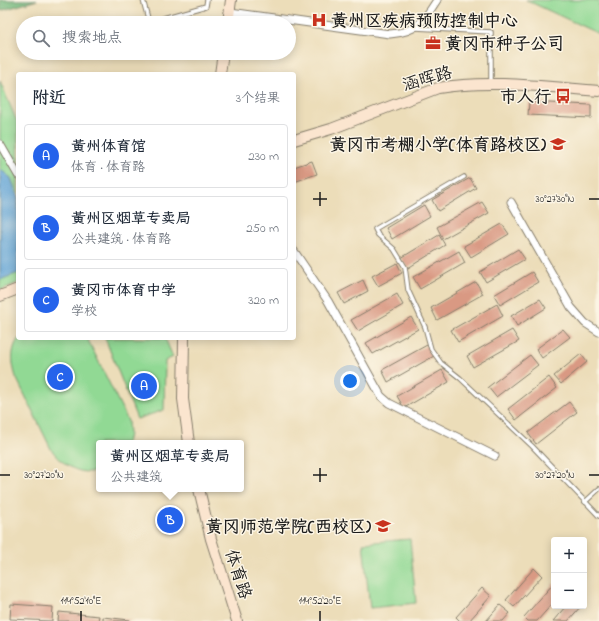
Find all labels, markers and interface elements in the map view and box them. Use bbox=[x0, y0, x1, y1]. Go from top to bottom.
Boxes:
place label: 黄州区疾病预防控制中心 bbox=[331, 9, 518, 34]
hospital icon: 黄州区疾病预防控制中心 bbox=[310, 11, 328, 29]
search box bbox=[16, 16, 296, 60]
icon: search bbox=[30, 27, 52, 49]
text: 搜索地点 bbox=[62, 27, 122, 49]
place label: 黄冈市种子公司 bbox=[445, 32, 564, 57]
office icon: 黄冈市种子公司 bbox=[424, 34, 442, 52]
street label: 涵晖路 bbox=[399, 60, 455, 98]
place label: 市人行 bbox=[500, 85, 551, 110]
text: 附近 bbox=[32, 86, 66, 111]
bus stop icon: 市人行 bbox=[554, 87, 572, 105]
text: 3个结果 bbox=[236, 89, 280, 108]
place label: 黄冈市考棚小学(体育路校区) bbox=[330, 133, 546, 158]
school or university icon: 黄冈市考棚小学(体育路校区) bbox=[549, 135, 567, 153]
text: 黄州体育馆 bbox=[71, 136, 146, 158]
text: A bbox=[42, 147, 50, 166]
text: 230 m bbox=[248, 147, 279, 166]
text: 体育 · 体育路 bbox=[71, 158, 145, 177]
text: 30°27'30"N bbox=[536, 192, 575, 207]
text: 黄州区烟草专卖局 bbox=[71, 208, 191, 230]
text: B bbox=[42, 219, 50, 238]
text: 250 m bbox=[246, 219, 279, 238]
text: 公共建筑 · 体育路 bbox=[71, 230, 171, 249]
text: 黄冈市体育中学 bbox=[71, 280, 176, 302]
text: C bbox=[42, 291, 50, 310]
text: 320 m bbox=[248, 291, 279, 310]
text: 学校 bbox=[71, 302, 97, 321]
pin: C bbox=[47, 362, 73, 392]
pin: A bbox=[131, 371, 157, 401]
your location bbox=[340, 371, 360, 391]
popup bbox=[96, 440, 244, 492]
text: 黄州区烟草专卖局 bbox=[110, 446, 230, 468]
text: 30°27'20"N bbox=[24, 468, 64, 483]
text: 公共建筑 bbox=[110, 468, 162, 487]
text: 30°27'20"N bbox=[535, 468, 575, 483]
pin: B bbox=[157, 505, 183, 535]
place label: 黄冈师范学院(西校区) bbox=[206, 515, 371, 540]
school or university icon: 黄冈师范学院(西校区) bbox=[374, 517, 392, 535]
map controls bbox=[551, 537, 587, 609]
button: + bbox=[551, 537, 587, 573]
street label: 体育路 bbox=[218, 546, 257, 603]
button: − bbox=[551, 573, 587, 609]
text: 114°52'10"E bbox=[61, 594, 101, 609]
text: 114°52'20"E bbox=[299, 594, 341, 609]

